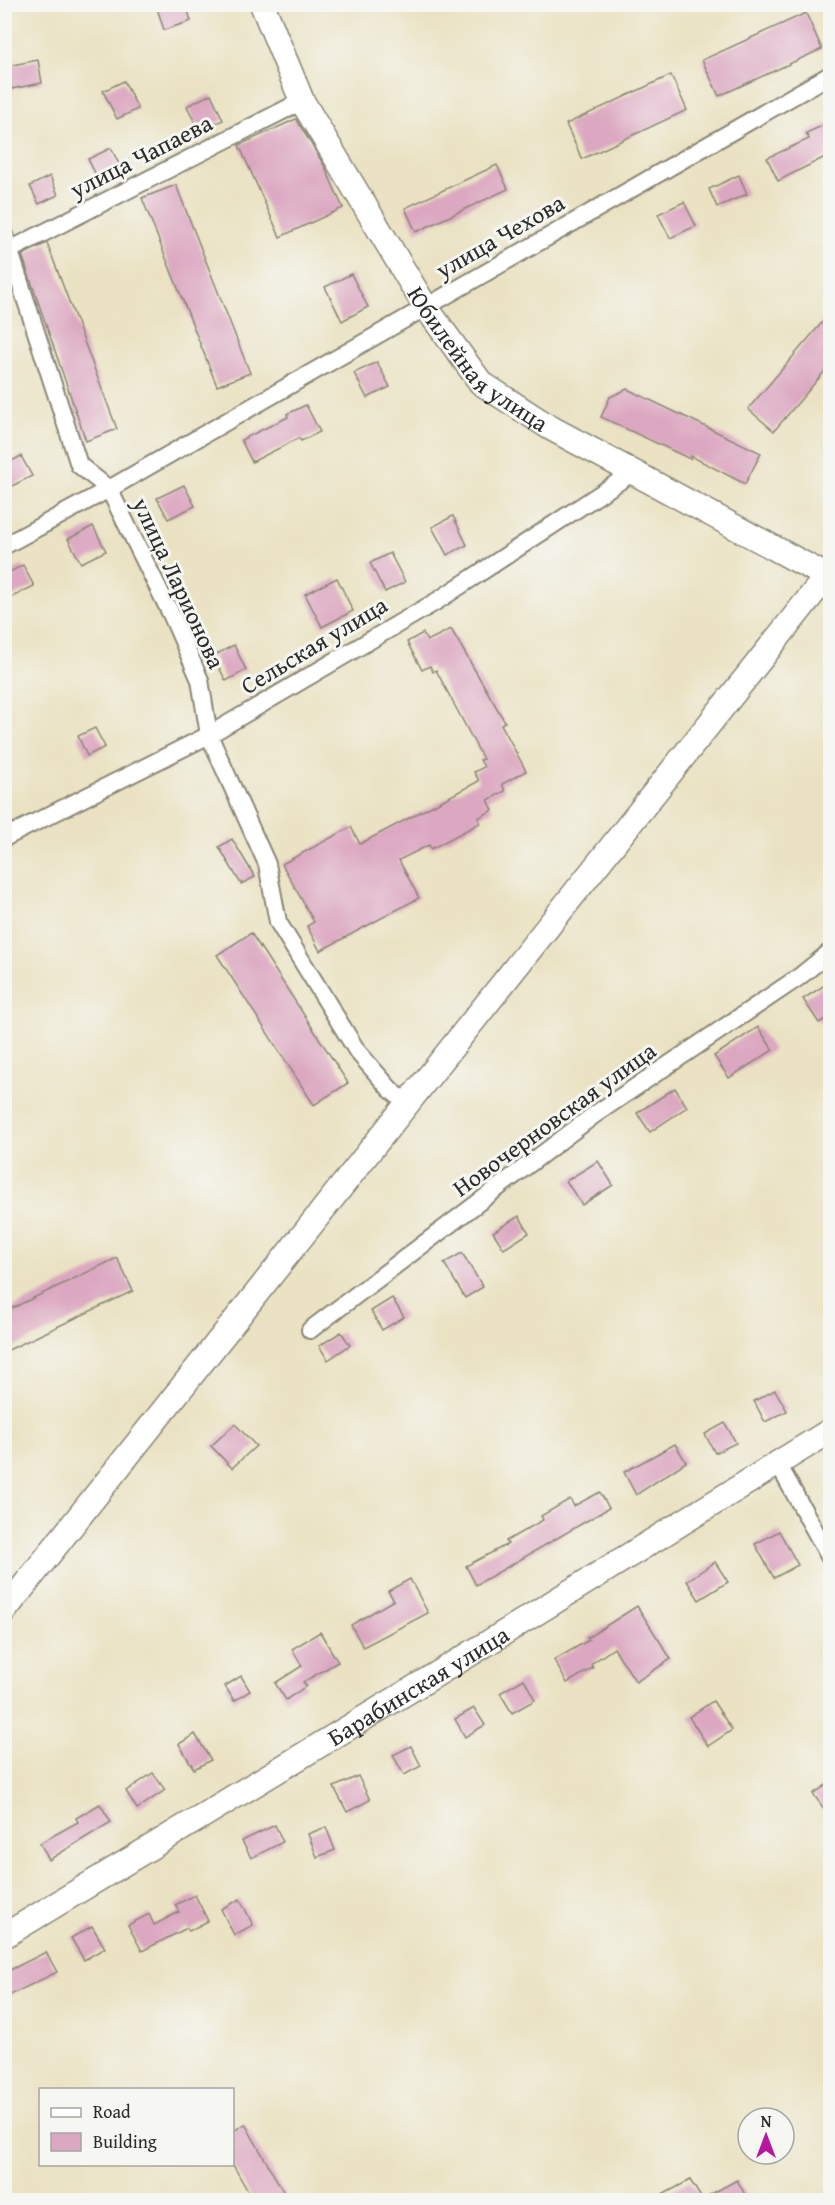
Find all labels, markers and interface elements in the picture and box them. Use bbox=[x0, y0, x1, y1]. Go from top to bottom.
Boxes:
street label: улица Чапаева bbox=[63, 105, 219, 207]
street label: улица Чехова bbox=[428, 185, 571, 288]
street label: Юбилейная улица bbox=[399, 279, 556, 440]
street label: улица Ларионова bbox=[124, 491, 234, 675]
street label: Сельская улица bbox=[234, 587, 395, 703]
street label: Новочерновская улица bbox=[445, 1033, 663, 1205]
street label: Барабинская улица bbox=[321, 1616, 516, 1754]
legend bbox=[39, 2088, 234, 2166]
text: Road bbox=[93, 2098, 131, 2125]
north arrow bbox=[736, 2106, 796, 2166]
text: N bbox=[761, 2109, 772, 2133]
text: Building bbox=[93, 2128, 157, 2155]

